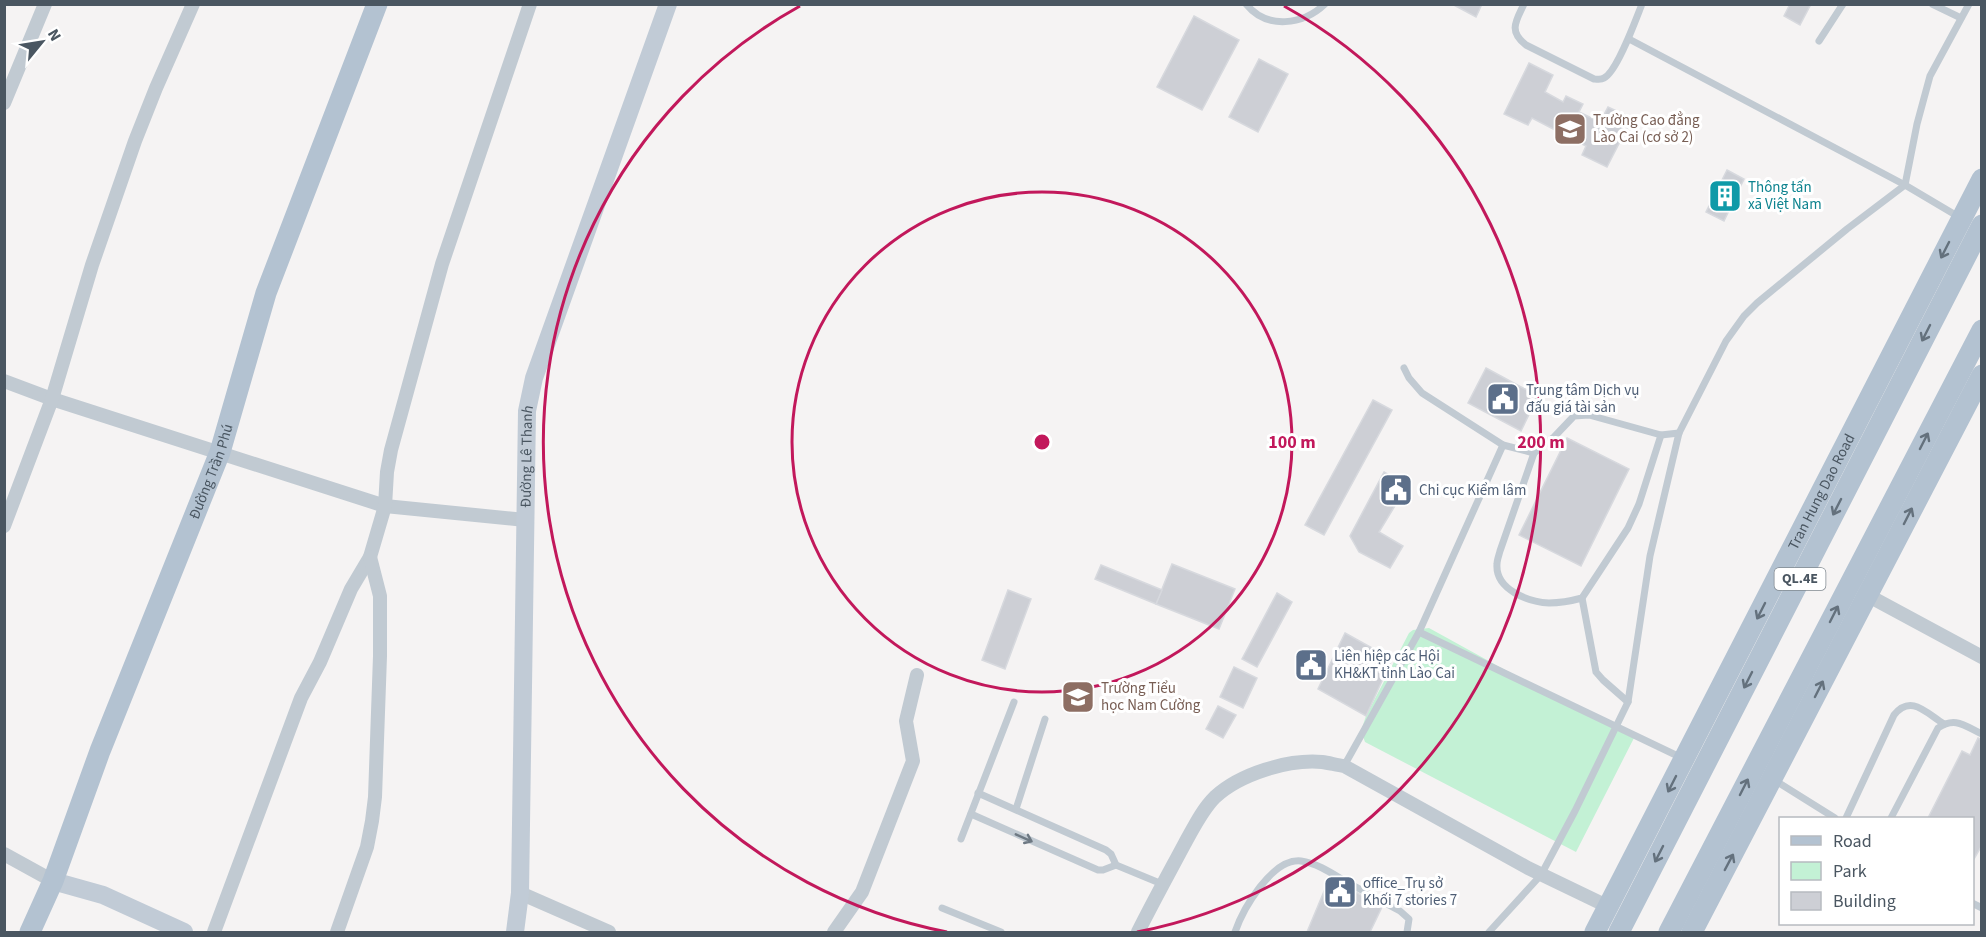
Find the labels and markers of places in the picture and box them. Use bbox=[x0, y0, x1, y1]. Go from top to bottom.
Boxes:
place label: Trường Cao đẳng Lào Cai (cơ sở 2) bbox=[1593, 110, 1700, 148]
school or university icon: Trường Cao đẳng Lào Cai (cơ sở 2) bbox=[1552, 111, 1588, 147]
place label: Thông tấn xã Việt Nam bbox=[1748, 177, 1822, 215]
building icon: Thông tấn xã Việt Nam bbox=[1707, 178, 1743, 214]
place label: Trung tâm Dịch vụ đấu giá tài sản bbox=[1526, 380, 1639, 418]
public building icon: Trung tâm Dịch vụ đấu giá tài sản bbox=[1485, 381, 1521, 417]
centre of rings bbox=[1032, 432, 1052, 452]
public building icon: Chi cục Kiểm lâm bbox=[1378, 472, 1414, 508]
place label: Chi cục Kiểm lâm bbox=[1419, 480, 1526, 501]
place label: Liên hiệp các Hội KH&KT tỉnh Lào Cai bbox=[1334, 646, 1455, 684]
public building icon: Liên hiệp các Hội KH&KT tỉnh Lào Cai bbox=[1293, 647, 1329, 683]
place label: Trường Tiểu học Nam Cường bbox=[1101, 678, 1201, 716]
school or university icon: Trường Tiểu học Nam Cường bbox=[1060, 679, 1096, 715]
place label: office_Trụ sở Khối 7 stories 7 bbox=[1363, 873, 1457, 911]
public building icon: office_Trụ sở Khối 7 stories 7 bbox=[1322, 874, 1358, 910]

